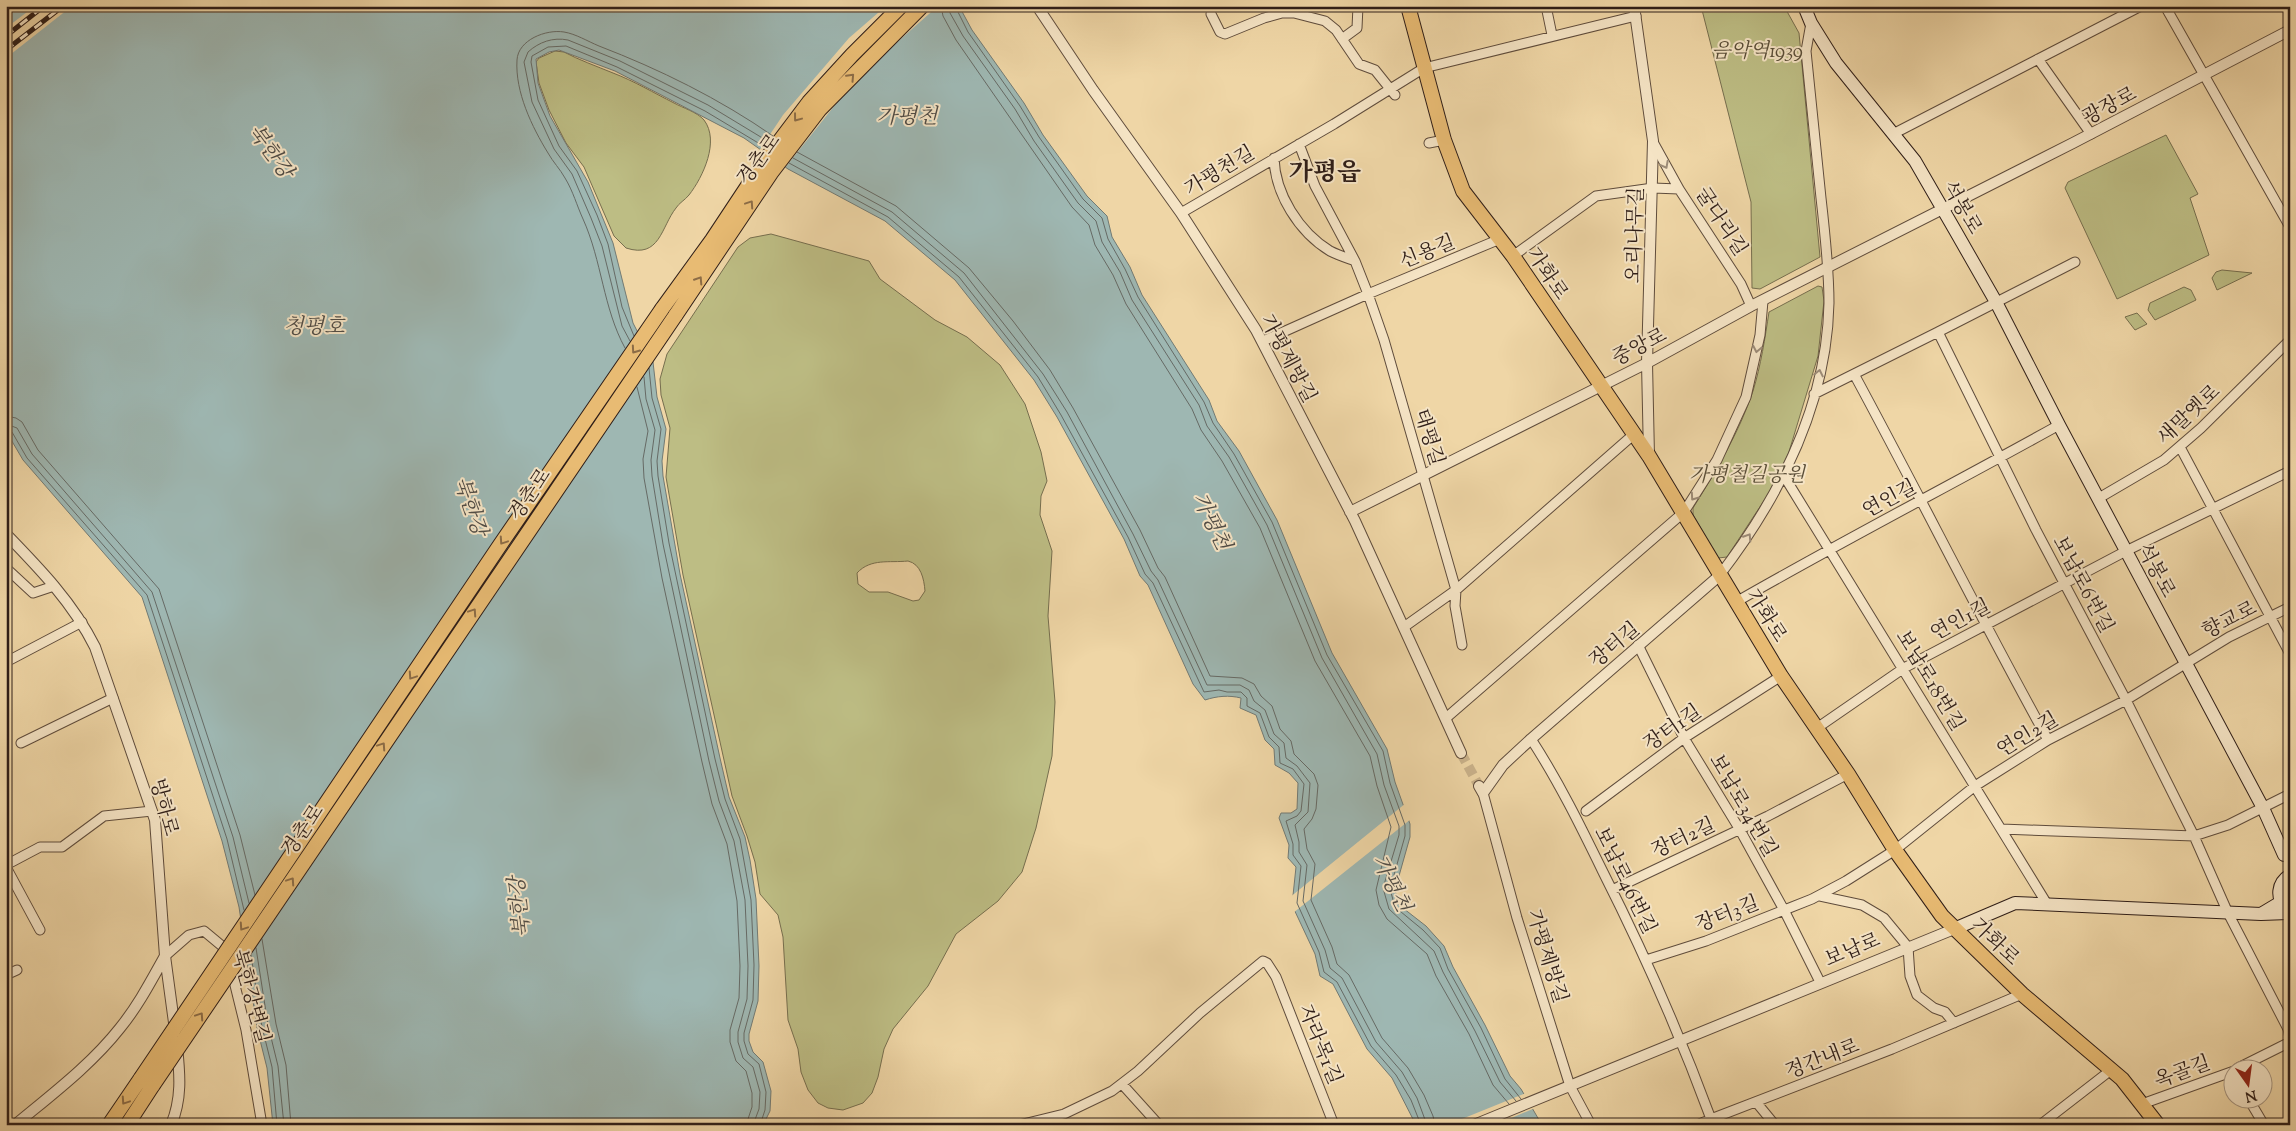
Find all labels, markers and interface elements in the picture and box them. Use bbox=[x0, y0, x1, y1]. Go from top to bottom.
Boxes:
park label: 음악역1939 bbox=[1711, 38, 1803, 67]
one-way arrow bbox=[845, 73, 854, 82]
street label: 광장로 bbox=[2078, 81, 2143, 134]
water label: 가평천 bbox=[877, 103, 939, 133]
one-way arrow bbox=[793, 113, 802, 122]
water label: 북한강 bbox=[239, 119, 301, 188]
street label: 경춘로 bbox=[731, 128, 789, 192]
street label: 가평천길 bbox=[1180, 140, 1261, 204]
district label: 가평읍 bbox=[1289, 156, 1361, 192]
one-way arrow bbox=[1659, 160, 1669, 169]
street label: 석봉로 bbox=[1934, 176, 1988, 241]
street label: 굴다리길 bbox=[1687, 182, 1753, 263]
street label: 오리나무길 bbox=[1620, 186, 1653, 284]
one-way arrow bbox=[744, 200, 753, 209]
street label: 신용길 bbox=[1396, 229, 1460, 278]
street label: 가화로 bbox=[1518, 242, 1574, 307]
one-way arrow bbox=[693, 276, 702, 286]
street label: 가평제방길 bbox=[1251, 310, 1322, 409]
water label: 청평호 bbox=[284, 313, 346, 343]
street label: 중앙로 bbox=[1608, 322, 1673, 374]
one-way arrow bbox=[632, 344, 641, 353]
one-way arrow bbox=[1753, 345, 1763, 353]
one-way arrow bbox=[1813, 368, 1824, 377]
street label: 새말옛로 bbox=[2152, 379, 2228, 453]
street label: 태평길 bbox=[1405, 406, 1450, 470]
park label: 가평철길공원 bbox=[1689, 462, 1807, 491]
street label: 경춘로 bbox=[503, 463, 559, 528]
water label: 북한강 bbox=[445, 473, 494, 543]
street label: 연인길 bbox=[1858, 474, 1923, 527]
water label: 가평천 bbox=[1183, 488, 1238, 557]
one-way arrow bbox=[1691, 491, 1700, 501]
street label: 보납로6번길 bbox=[2044, 531, 2120, 639]
one-way arrow bbox=[1742, 533, 1751, 543]
one-way arrow bbox=[500, 535, 509, 545]
street label: 석봉로 bbox=[2128, 539, 2181, 604]
street label: 가화로 bbox=[1737, 584, 1793, 649]
street label: 연인1길 bbox=[1926, 593, 1997, 649]
street label: 향교로 bbox=[2198, 595, 2263, 647]
one-way arrow bbox=[467, 608, 477, 617]
street label: 장터길 bbox=[1584, 616, 1647, 676]
street label: 보납로18번길 bbox=[1887, 625, 1970, 737]
one-way arrow bbox=[409, 670, 418, 680]
street label: 장터1길 bbox=[1639, 699, 1708, 759]
street label: 연인2길 bbox=[1992, 706, 2065, 766]
one-way arrow bbox=[376, 743, 385, 752]
street label: 보납로34번길 bbox=[1701, 749, 1783, 863]
street label: 방하로 bbox=[141, 776, 184, 839]
street label: 경춘로 bbox=[276, 799, 332, 864]
street label: 장터2길 bbox=[1647, 812, 1721, 867]
street label: 보납로46번길 bbox=[1585, 822, 1662, 940]
water label: 가평천 bbox=[1363, 850, 1418, 919]
water label: 북한강 bbox=[503, 872, 539, 939]
one-way arrow bbox=[285, 877, 294, 887]
street label: 장터3길 bbox=[1692, 890, 1764, 941]
street label: 가평제방길 bbox=[1518, 906, 1574, 1007]
street label: 가화로 bbox=[1963, 912, 2025, 973]
one-way arrow bbox=[240, 921, 249, 930]
street label: 보납로 bbox=[1821, 927, 1885, 976]
street label: 북한강변길 bbox=[223, 946, 276, 1047]
street label: 자라목1길 bbox=[1289, 1001, 1348, 1089]
one-way arrow bbox=[194, 1012, 203, 1021]
street label: 정간내로 bbox=[1782, 1033, 1864, 1088]
street label: 옥골길 bbox=[2151, 1050, 2215, 1097]
north arrow bbox=[2224, 1058, 2274, 1108]
text: N bbox=[2243, 1084, 2259, 1106]
one-way arrow bbox=[122, 1095, 131, 1105]

